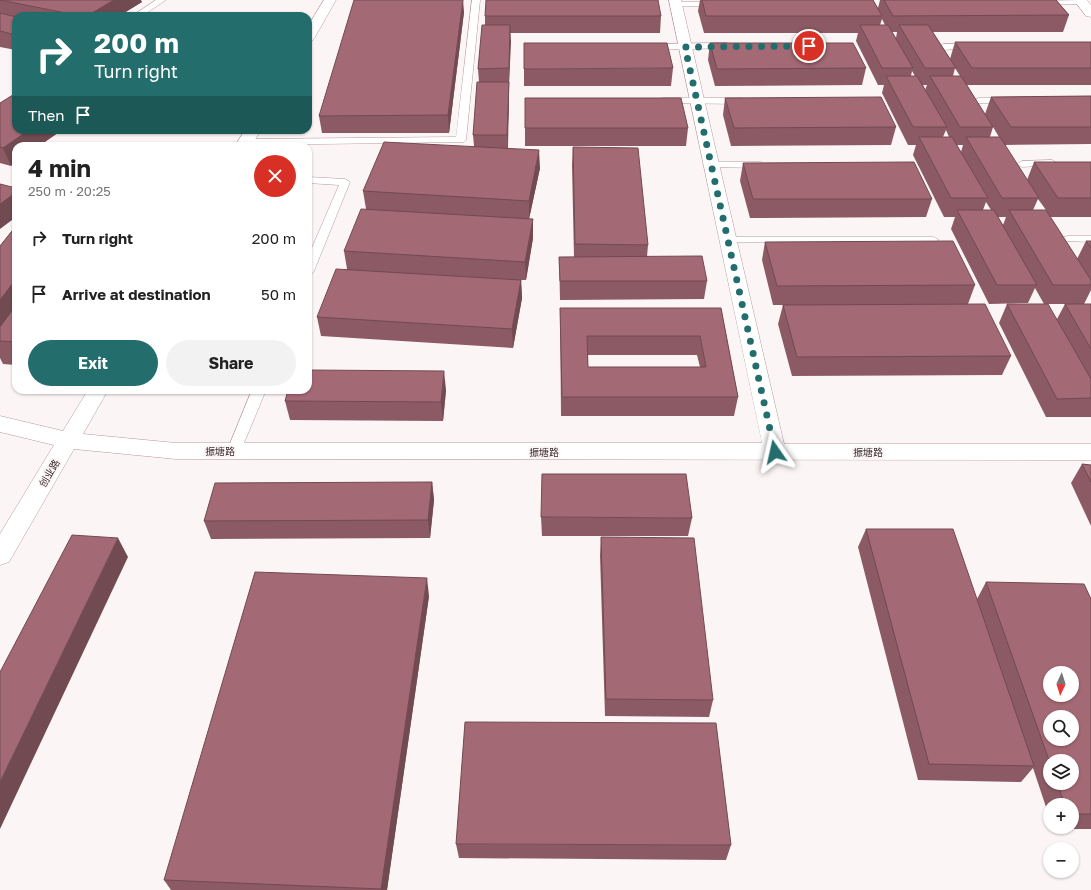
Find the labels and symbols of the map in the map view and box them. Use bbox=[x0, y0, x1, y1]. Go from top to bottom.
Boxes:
pin bbox=[792, 29, 826, 63]
position arrow bbox=[754, 431, 796, 473]
street label: 振塘路 bbox=[205, 445, 235, 457]
street label: 振塘路 bbox=[529, 446, 559, 458]
street label: 振塘路 bbox=[853, 446, 883, 458]
street label: 创业路 bbox=[36, 457, 62, 489]
north arrow bbox=[1043, 666, 1079, 702]

